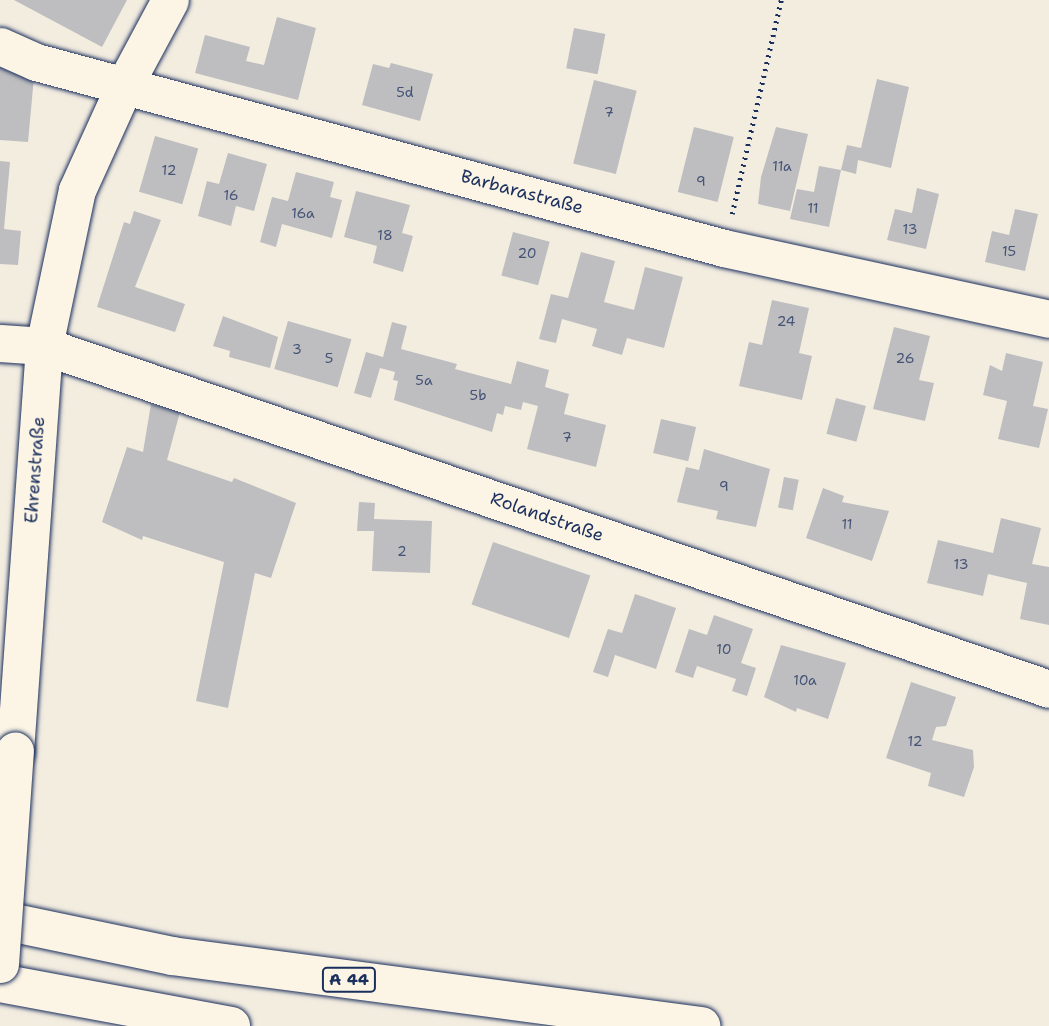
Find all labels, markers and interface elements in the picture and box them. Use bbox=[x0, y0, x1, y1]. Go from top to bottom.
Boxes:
house number: 5d bbox=[396, 84, 414, 100]
house number: 7 bbox=[604, 104, 614, 120]
house number: 11a bbox=[772, 158, 792, 174]
house number: 12 bbox=[162, 162, 176, 178]
street label: Barbarastraße bbox=[458, 165, 586, 219]
house number: 9 bbox=[696, 173, 706, 189]
house number: 16 bbox=[223, 187, 239, 203]
house number: 11 bbox=[807, 200, 819, 216]
house number: 16a bbox=[291, 205, 315, 221]
house number: 13 bbox=[903, 221, 917, 237]
house number: 18 bbox=[377, 227, 393, 243]
house number: 15 bbox=[1002, 243, 1016, 259]
house number: 20 bbox=[517, 245, 537, 261]
house number: 24 bbox=[777, 313, 795, 329]
house number: 3 bbox=[292, 341, 302, 357]
house number: 5 bbox=[325, 350, 333, 366]
house number: 26 bbox=[896, 350, 914, 366]
house number: 5a bbox=[415, 372, 433, 388]
house number: 5b bbox=[470, 387, 486, 403]
street label: Ehrenstraße bbox=[20, 416, 50, 524]
house number: 7 bbox=[562, 429, 572, 445]
house number: 9 bbox=[719, 478, 729, 494]
street label: Rolandstraße bbox=[488, 488, 606, 546]
house number: 11 bbox=[841, 516, 853, 532]
house number: 2 bbox=[397, 543, 407, 559]
house number: 13 bbox=[954, 556, 968, 572]
house number: 10 bbox=[716, 641, 732, 657]
house number: 10a bbox=[793, 672, 817, 688]
house number: 12 bbox=[908, 733, 922, 749]
road number: A 44 bbox=[321, 968, 377, 992]

